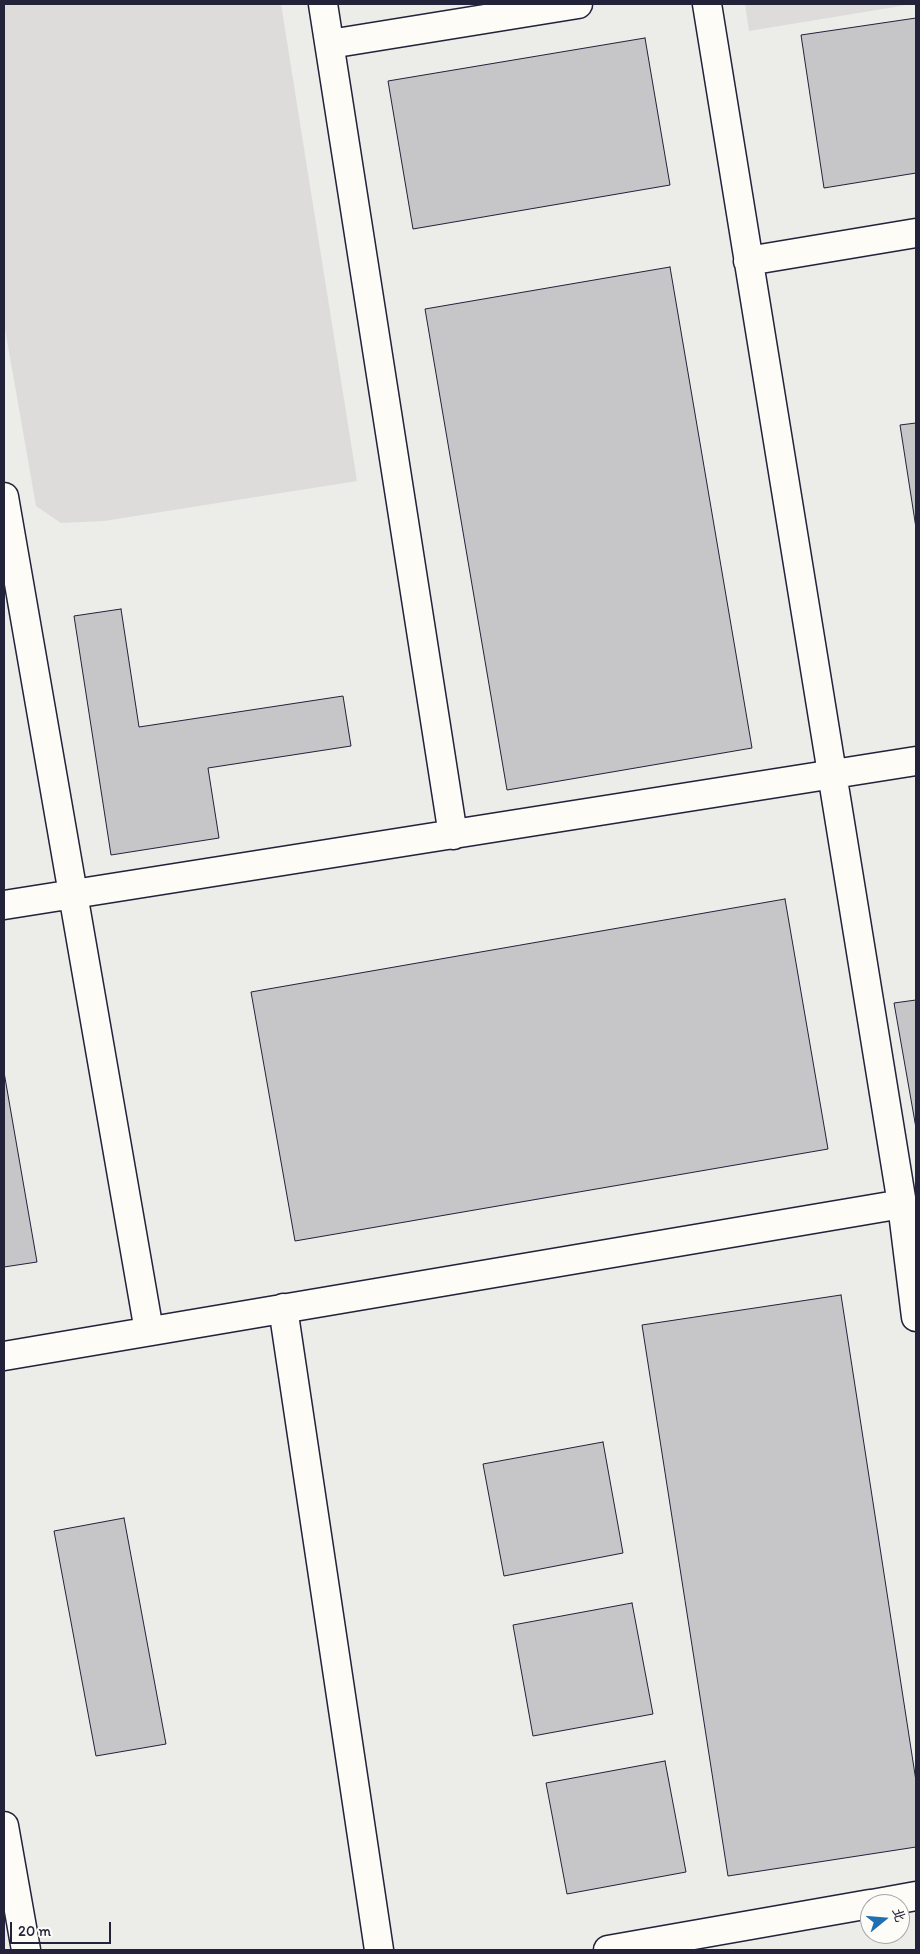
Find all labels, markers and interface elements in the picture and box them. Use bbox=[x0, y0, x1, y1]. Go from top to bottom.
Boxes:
north arrow bbox=[860, 1894, 910, 1944]
text: 北 bbox=[889, 1906, 909, 1924]
scale bar bbox=[12, 1912, 114, 1944]
text: 20 m bbox=[18, 1922, 51, 1940]

